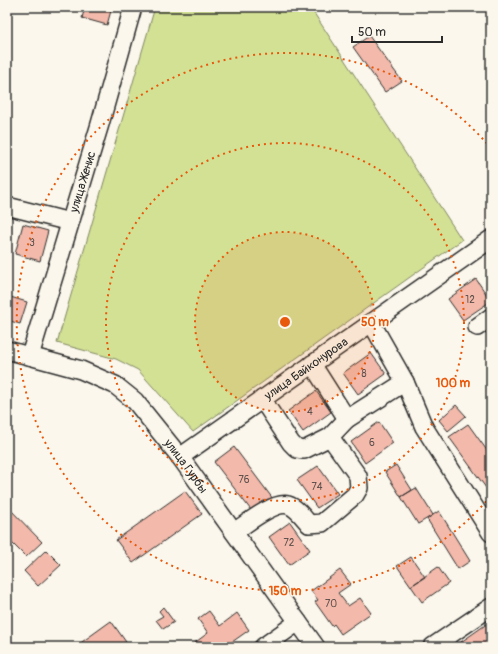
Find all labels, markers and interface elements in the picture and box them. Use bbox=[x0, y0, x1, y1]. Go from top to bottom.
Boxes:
scale bar bbox=[352, 18, 442, 44]
text: 50 m bbox=[358, 25, 386, 40]
street label: улица Женис bbox=[66, 149, 99, 215]
house number: 3 bbox=[29, 237, 35, 249]
house number: 12 bbox=[465, 294, 475, 306]
centre of rings bbox=[278, 315, 292, 329]
text: 50 m bbox=[361, 315, 389, 330]
street label: улица Байконурова bbox=[261, 334, 351, 404]
house number: 8 bbox=[361, 368, 367, 380]
text: 100 m bbox=[436, 376, 471, 391]
house number: 4 bbox=[307, 406, 313, 418]
street label: улица Гурбы bbox=[160, 435, 211, 496]
house number: 6 bbox=[369, 437, 375, 449]
house number: 76 bbox=[238, 474, 250, 486]
house number: 74 bbox=[311, 481, 323, 493]
house number: 72 bbox=[284, 537, 295, 549]
text: 150 m bbox=[269, 584, 302, 599]
house number: 70 bbox=[325, 598, 337, 610]

